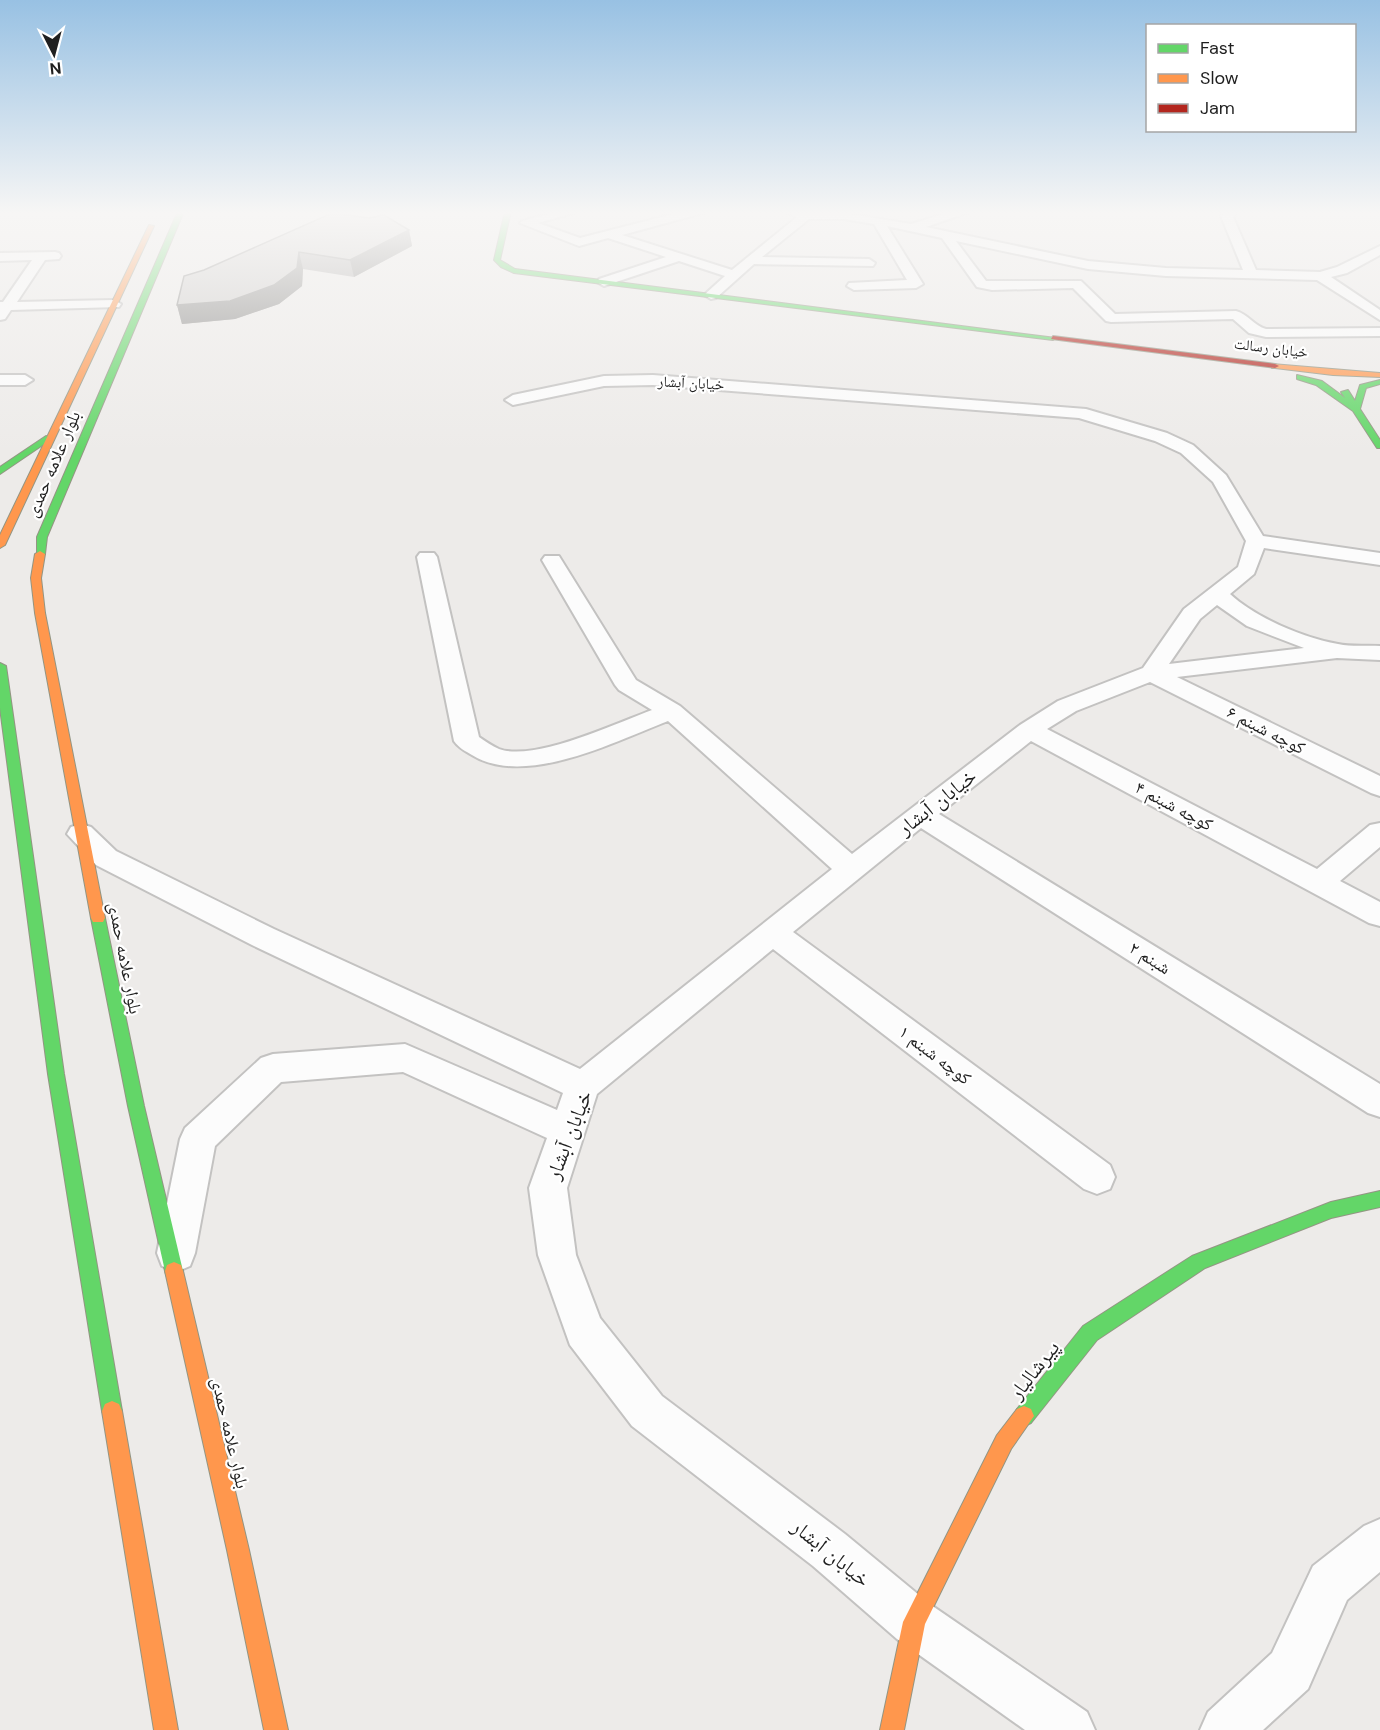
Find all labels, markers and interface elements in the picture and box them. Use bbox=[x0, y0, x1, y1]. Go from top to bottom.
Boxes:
north arrow bbox=[24, 24, 84, 84]
legend bbox=[1146, 24, 1356, 132]
text: Fast bbox=[1200, 36, 1235, 60]
text: N bbox=[49, 57, 62, 79]
text: Slow bbox=[1200, 66, 1239, 90]
text: Jam bbox=[1200, 96, 1235, 120]
street label: خیابان رسالت bbox=[1233, 334, 1310, 363]
street label: خیابان آبشار bbox=[656, 371, 725, 395]
street label: بلوار علامه حمدی bbox=[20, 407, 86, 521]
street label: کوچه شبنم ۶ bbox=[1223, 700, 1310, 760]
street label: خیابان آبشار bbox=[891, 762, 982, 842]
street label: کوچه شبنم ۴ bbox=[1131, 775, 1218, 837]
street label: بلوار علامه حمدی bbox=[102, 900, 148, 1016]
street label: شبنم ۲ bbox=[1125, 936, 1175, 980]
street label: کوچه شبنم ۱ bbox=[894, 1020, 977, 1090]
street label: خیابان آبشار bbox=[539, 1086, 599, 1185]
street label: پیرشالیار bbox=[1001, 1335, 1066, 1406]
street label: بلوار علامه حمدی bbox=[206, 1375, 254, 1491]
street label: خیابان آبشار bbox=[785, 1512, 876, 1593]

